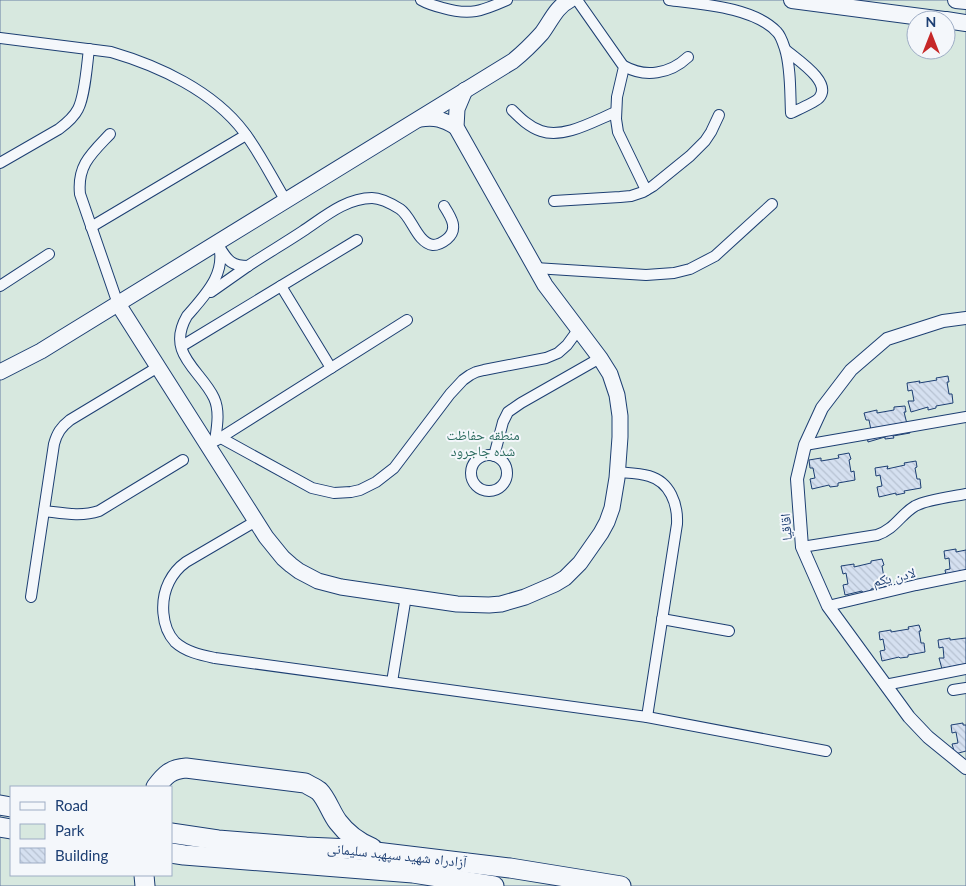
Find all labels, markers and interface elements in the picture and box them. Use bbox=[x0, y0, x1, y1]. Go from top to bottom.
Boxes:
north arrow bbox=[906, 10, 956, 60]
text: N bbox=[926, 13, 936, 30]
park label: منطقه حفاظت شده جاجرود bbox=[446, 426, 520, 460]
street label: اقاقیا bbox=[776, 513, 795, 541]
street label: لادن یکم bbox=[871, 563, 917, 592]
legend bbox=[10, 786, 172, 876]
text: Road bbox=[55, 796, 88, 814]
text: Park bbox=[55, 821, 85, 839]
street label: آزادراه شهید سپهبد سلیمانی bbox=[326, 839, 468, 871]
text: Building bbox=[55, 846, 108, 864]

